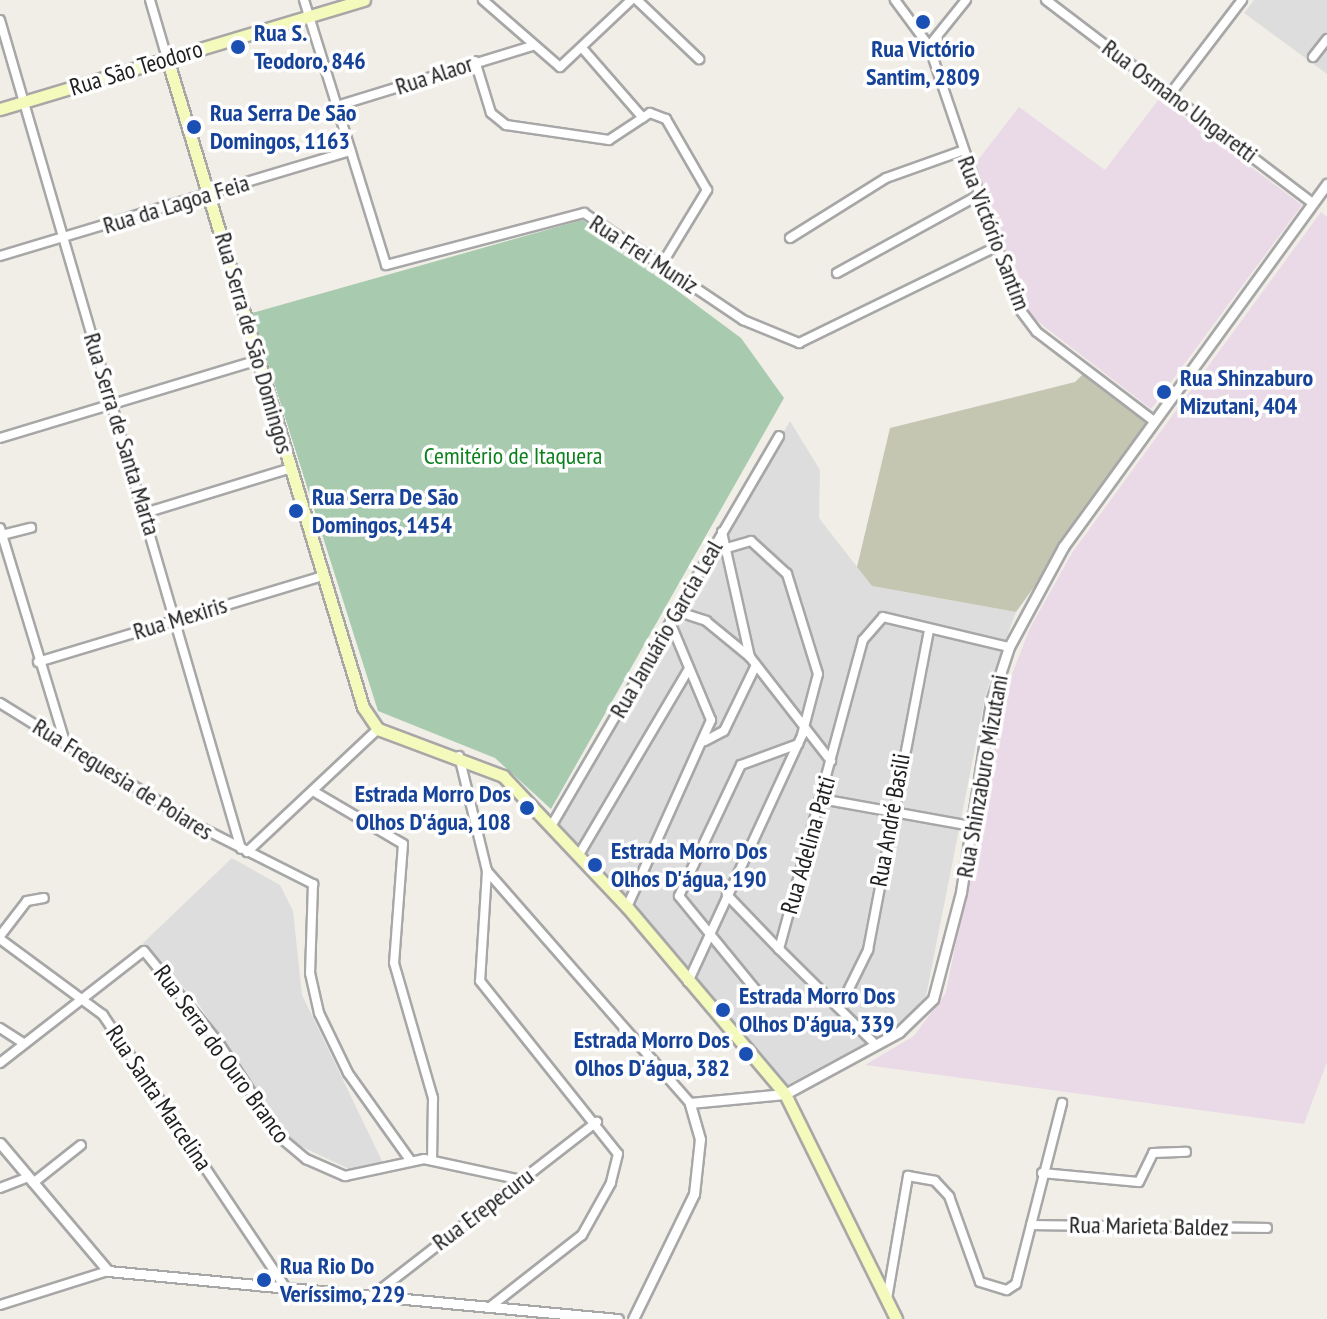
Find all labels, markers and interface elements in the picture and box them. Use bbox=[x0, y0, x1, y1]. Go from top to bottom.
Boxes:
marker: Rua Victório Santim, 2809 bbox=[914, 13, 932, 31]
place label: Rua S. Teodoro, 846 bbox=[254, 19, 367, 75]
street label: Rua Osmano Ungaretti bbox=[1097, 33, 1263, 169]
street label: Rua São Teodoro bbox=[66, 34, 206, 102]
place label: Rua Victório Santim, 2809 bbox=[865, 35, 981, 91]
marker: Rua S. Teodoro, 846 bbox=[229, 38, 247, 56]
street label: Rua Alaor bbox=[391, 49, 477, 101]
place label: Rua Serra De São Domingos, 1163 bbox=[210, 99, 356, 155]
marker: Rua Serra De São Domingos, 1163 bbox=[185, 118, 203, 136]
street label: Rua Victório Santim bbox=[951, 152, 1037, 314]
street label: Rua da Lagoa Feia bbox=[100, 168, 252, 240]
street label: Rua Frei Muniz bbox=[584, 208, 704, 300]
street label: Rua Serra de São Domingos bbox=[209, 229, 299, 457]
street label: Rua Serra de Santa Marta bbox=[78, 329, 166, 539]
place label: Rua Shinzaburo Mizutani, 404 bbox=[1180, 364, 1313, 420]
marker: Rua Shinzaburo Mizutani, 404 bbox=[1155, 383, 1173, 401]
park label: Cemitério de Itaquera bbox=[424, 442, 602, 470]
place label: Rua Serra De São Domingos, 1454 bbox=[312, 483, 458, 539]
marker: Rua Serra De São Domingos, 1454 bbox=[287, 502, 305, 520]
street label: Rua Januário Garcia Leal bbox=[603, 535, 729, 723]
street label: Rua Mexiris bbox=[130, 590, 230, 646]
street label: Rua Shinzaburo Mizutani bbox=[950, 672, 1014, 880]
street label: Rua Freguesia de Poiares bbox=[28, 712, 218, 846]
street label: Rua André Basili bbox=[864, 751, 916, 889]
street label: Rua Adelina Patti bbox=[775, 773, 841, 917]
place label: Estrada Morro Dos Olhos D'água, 108 bbox=[354, 780, 511, 836]
marker: Estrada Morro Dos Olhos D'água, 108 bbox=[518, 799, 536, 817]
place label: Estrada Morro Dos Olhos D'água, 190 bbox=[611, 837, 768, 893]
marker: Estrada Morro Dos Olhos D'água, 190 bbox=[586, 856, 604, 874]
street label: Rua Serra do Ouro Branco bbox=[148, 960, 296, 1148]
place label: Estrada Morro Dos Olhos D'água, 339 bbox=[739, 982, 896, 1038]
marker: Estrada Morro Dos Olhos D'água, 339 bbox=[714, 1001, 732, 1019]
street label: Rua Santa Marcelina bbox=[100, 1020, 218, 1176]
place label: Estrada Morro Dos Olhos D'água, 382 bbox=[573, 1026, 730, 1082]
marker: Estrada Morro Dos Olhos D'água, 382 bbox=[737, 1045, 755, 1063]
street label: Rua Erepecuru bbox=[427, 1162, 539, 1256]
street label: Rua Marieta Baldez bbox=[1069, 1210, 1229, 1242]
place label: Rua Rio Do Veríssimo, 229 bbox=[280, 1252, 406, 1308]
marker: Rua Rio Do Veríssimo, 229 bbox=[255, 1271, 273, 1289]

